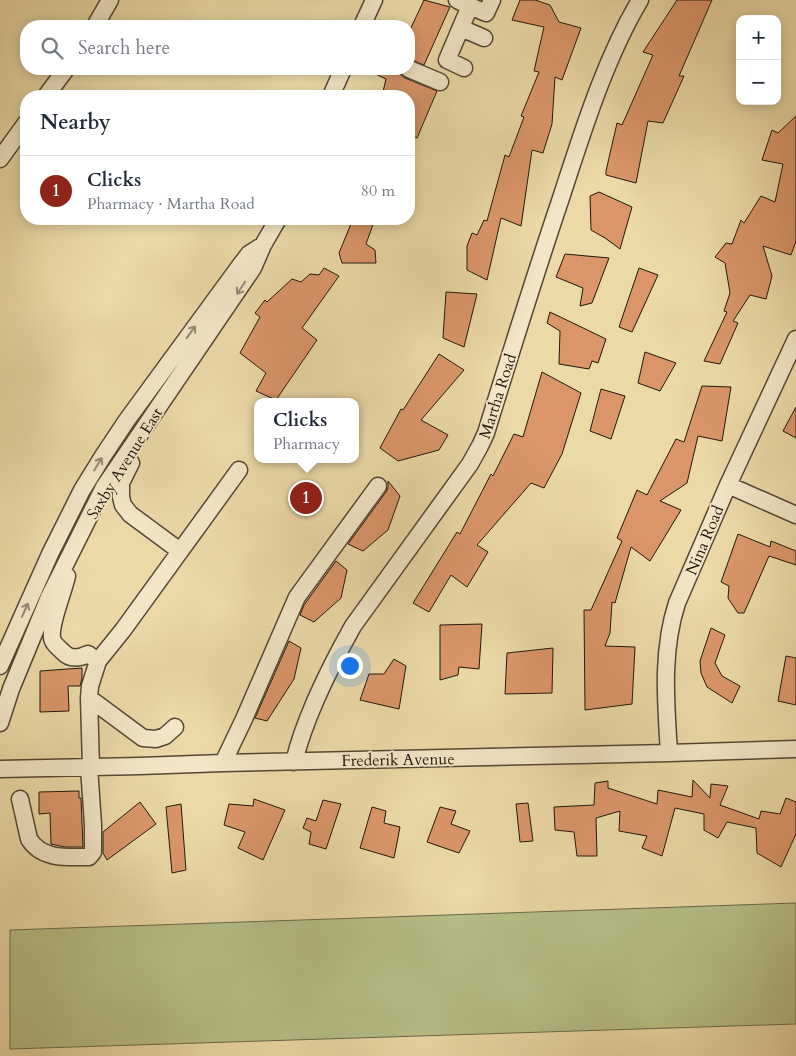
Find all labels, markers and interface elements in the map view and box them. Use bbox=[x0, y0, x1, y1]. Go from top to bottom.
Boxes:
map controls bbox=[736, 15, 781, 105]
button: + bbox=[736, 15, 781, 60]
search box bbox=[20, 20, 415, 75]
icon: search bbox=[38, 34, 66, 62]
text: Search here bbox=[78, 35, 170, 61]
button: − bbox=[736, 60, 781, 105]
text: Nearby bbox=[40, 108, 111, 137]
text: Clicks bbox=[87, 167, 141, 193]
text: 1 bbox=[52, 180, 60, 202]
text: 80 m bbox=[361, 180, 395, 202]
text: Pharmacy · Martha Road bbox=[87, 193, 255, 215]
one-way arrow bbox=[235, 281, 246, 295]
one-way arrow bbox=[186, 326, 197, 339]
street label: Martha Road bbox=[474, 351, 522, 442]
popup bbox=[254, 398, 359, 463]
street label: Saxby Avenue East bbox=[82, 404, 168, 523]
text: Clicks bbox=[273, 407, 327, 433]
text: Pharmacy bbox=[273, 433, 340, 455]
one-way arrow bbox=[93, 458, 103, 472]
pin: 1 bbox=[290, 479, 322, 517]
street label: Nina Road bbox=[680, 502, 730, 579]
one-way arrow bbox=[21, 603, 31, 618]
your location bbox=[337, 653, 363, 679]
street label: Frederik Avenue bbox=[341, 748, 455, 772]

